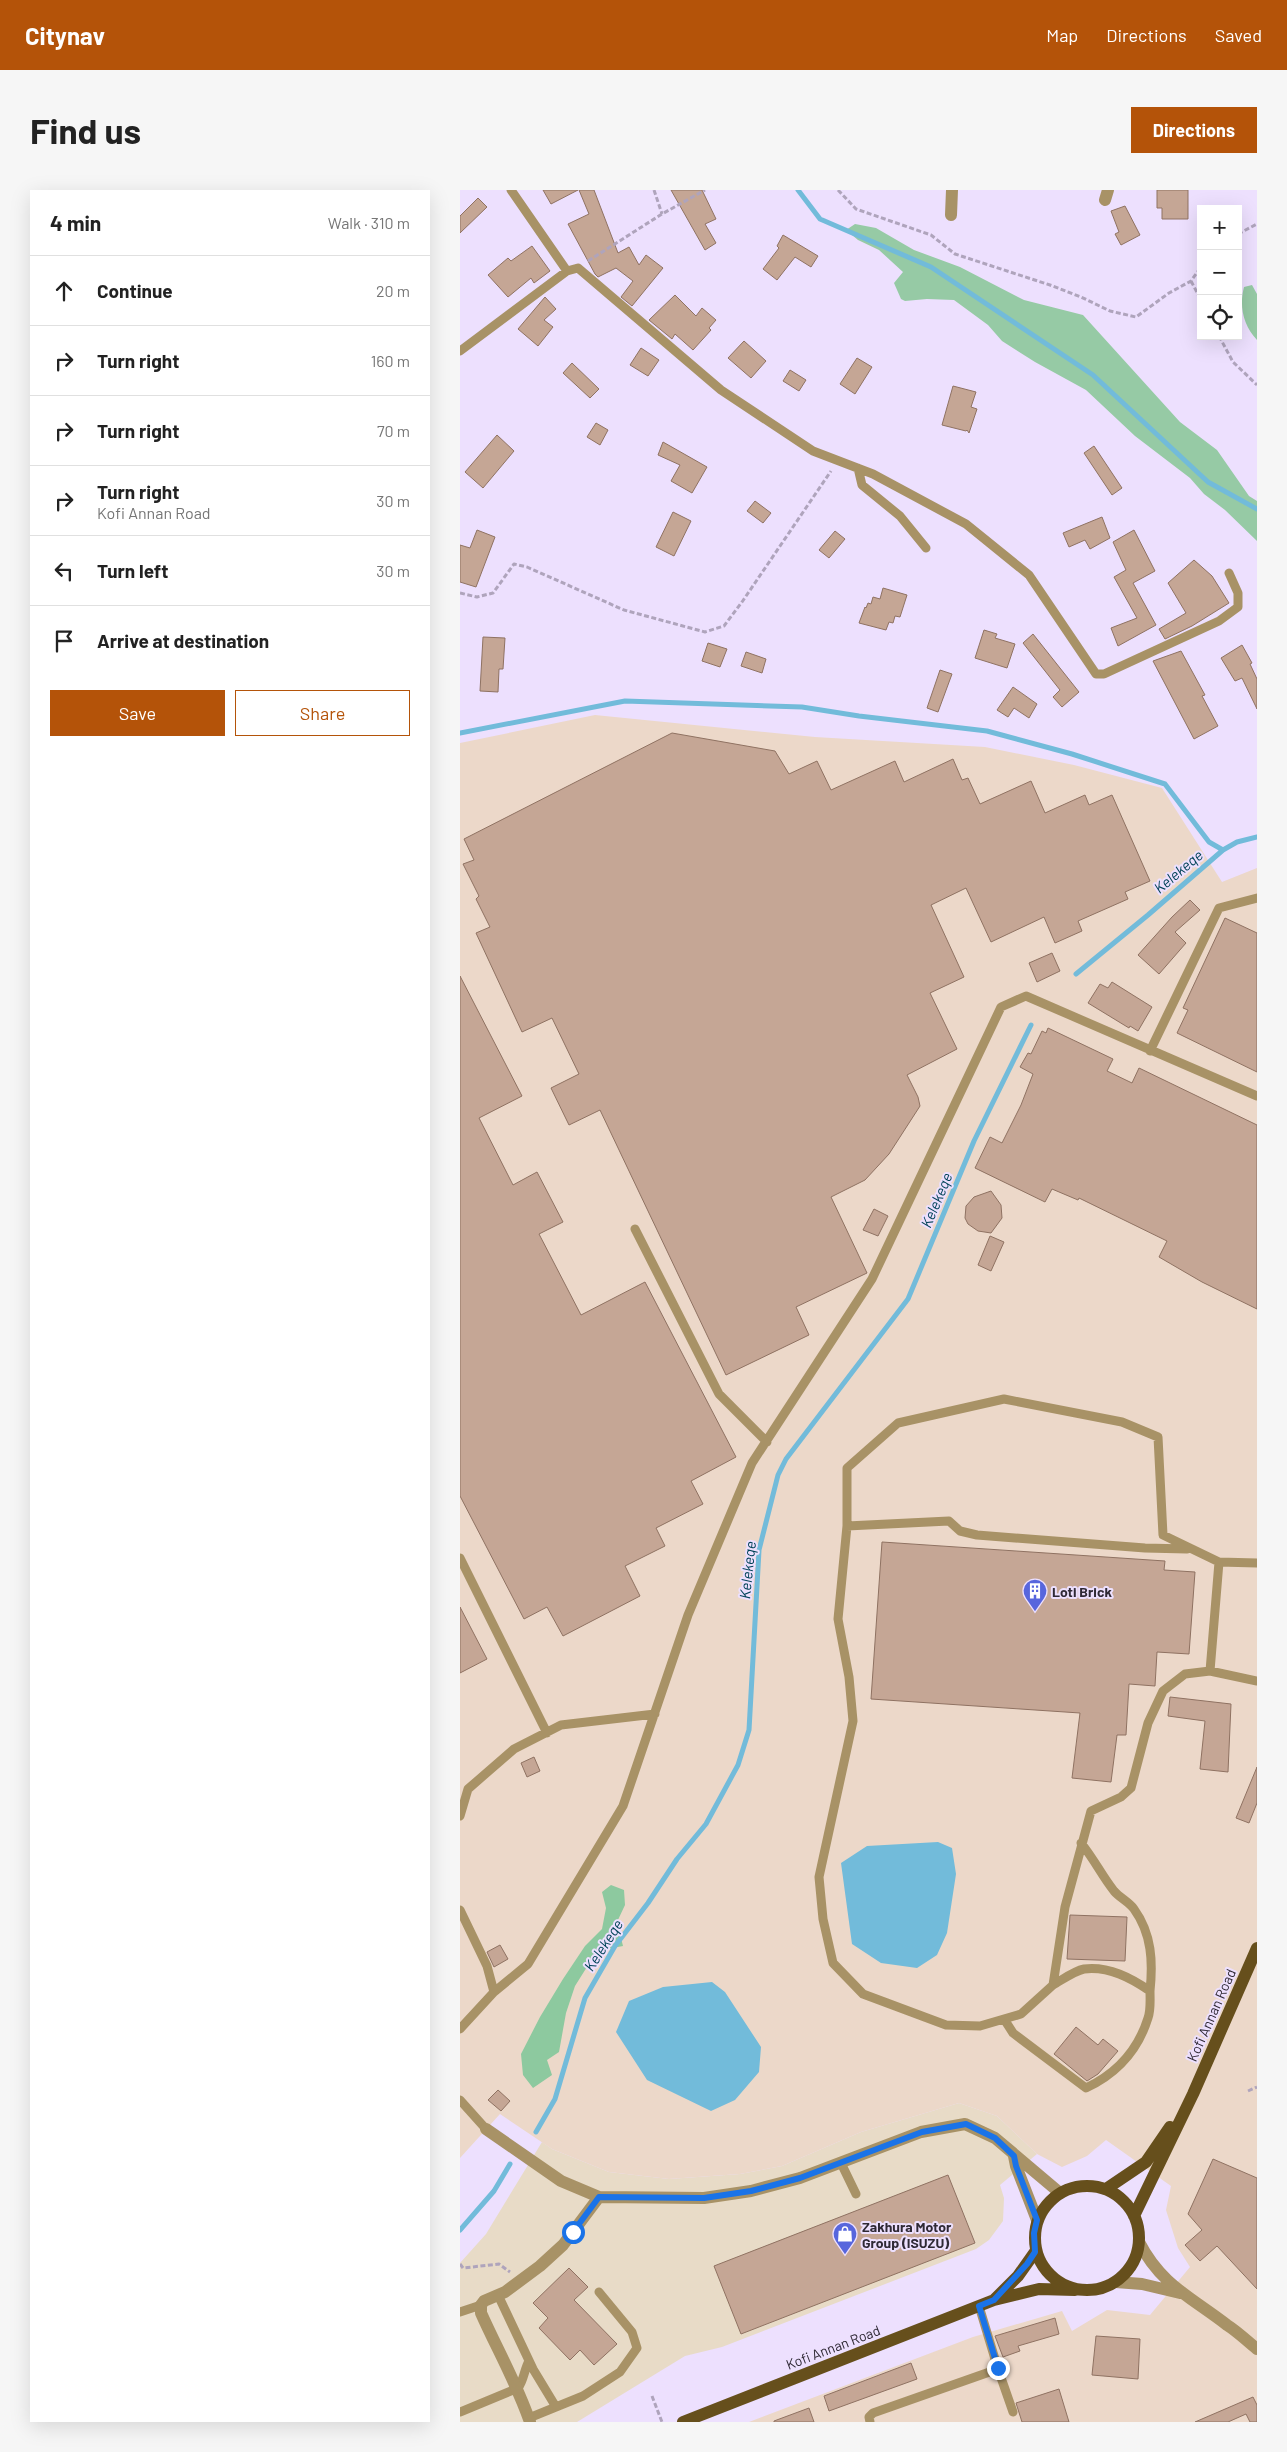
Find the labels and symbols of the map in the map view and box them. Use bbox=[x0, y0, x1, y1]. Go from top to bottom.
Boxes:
water label: Kelekeqe bbox=[1150, 845, 1206, 897]
water label: Kelekeqe bbox=[916, 1170, 956, 1230]
water label: Kelekeqe bbox=[735, 1540, 759, 1600]
building icon: Loti Brick bbox=[1022, 1578, 1048, 1612]
place label: Loti Brick bbox=[1052, 1583, 1112, 1600]
water label: Kelekeqe bbox=[580, 1916, 626, 1974]
street label: Kofi Annan Road bbox=[1183, 1966, 1239, 2064]
place label: Zakhura Motor Group (ISUZU) bbox=[862, 2218, 952, 2251]
route start bbox=[562, 2221, 585, 2244]
shop icon: Zakhura Motor Group (ISUZU) bbox=[832, 2221, 858, 2255]
street label: Kofi Annan Road bbox=[784, 2321, 882, 2373]
route end bbox=[987, 2357, 1010, 2380]

